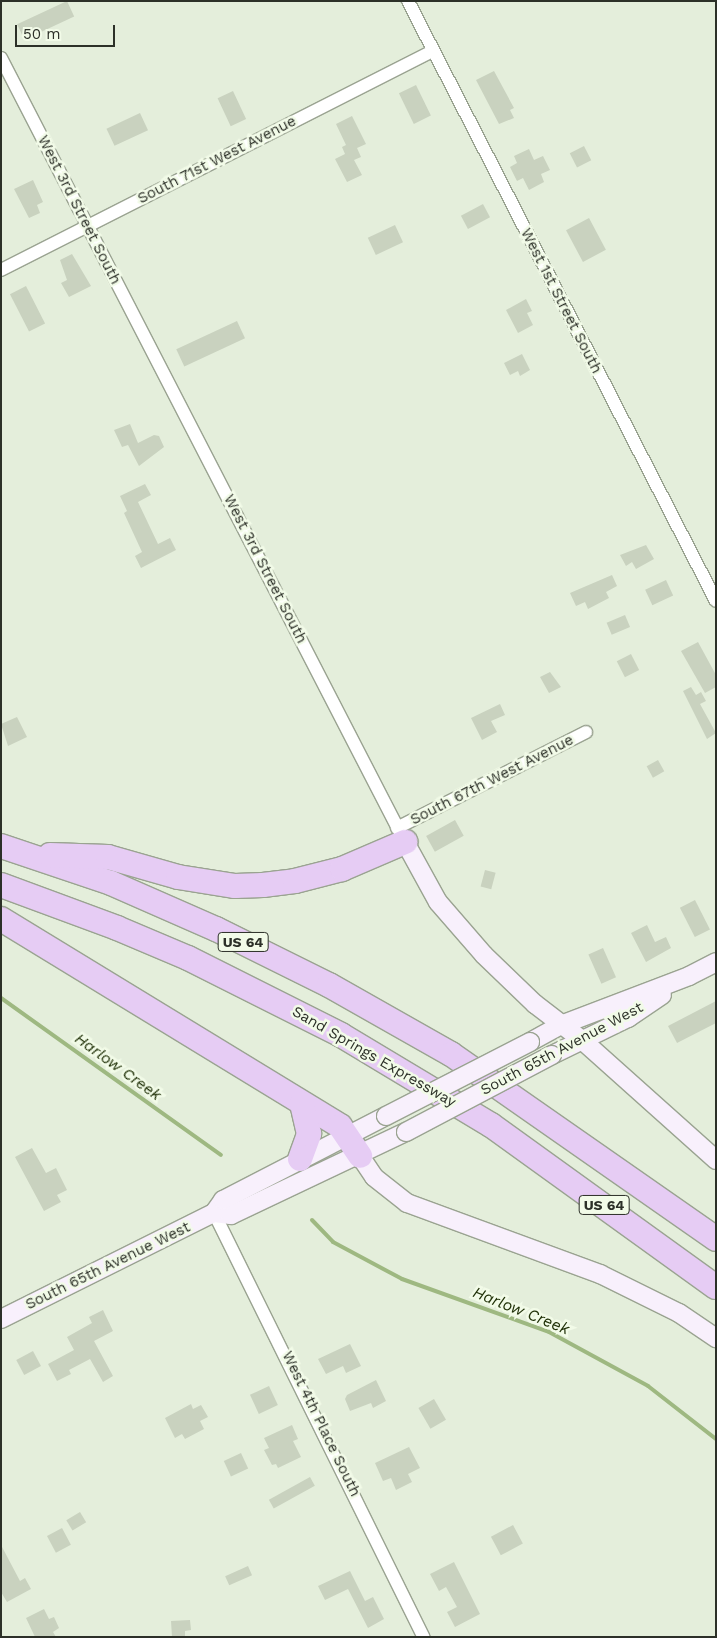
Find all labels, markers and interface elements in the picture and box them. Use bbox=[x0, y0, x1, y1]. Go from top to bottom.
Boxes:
scale bar bbox=[18, 15, 118, 47]
text: 50 m bbox=[23, 25, 60, 43]
street label: South 71st West Avenue bbox=[134, 112, 300, 208]
street label: West 3rd Street South bbox=[34, 133, 124, 287]
street label: West 1st Street South bbox=[516, 225, 606, 377]
street label: West 3rd Street South bbox=[220, 492, 310, 646]
street label: South 67th West Avenue bbox=[407, 731, 577, 829]
road number: US 64 bbox=[217, 930, 269, 954]
street label: South 65th Avenue West bbox=[477, 998, 647, 1100]
street label: Sand Springs Expressway bbox=[289, 1003, 459, 1111]
water label: Harlow Creek bbox=[71, 1029, 165, 1105]
road number: US 64 bbox=[578, 1194, 630, 1216]
street label: South 65th Avenue West bbox=[22, 1218, 194, 1314]
water label: Harlow Creek bbox=[470, 1283, 572, 1339]
street label: West 4th Place South bbox=[278, 1348, 364, 1500]

